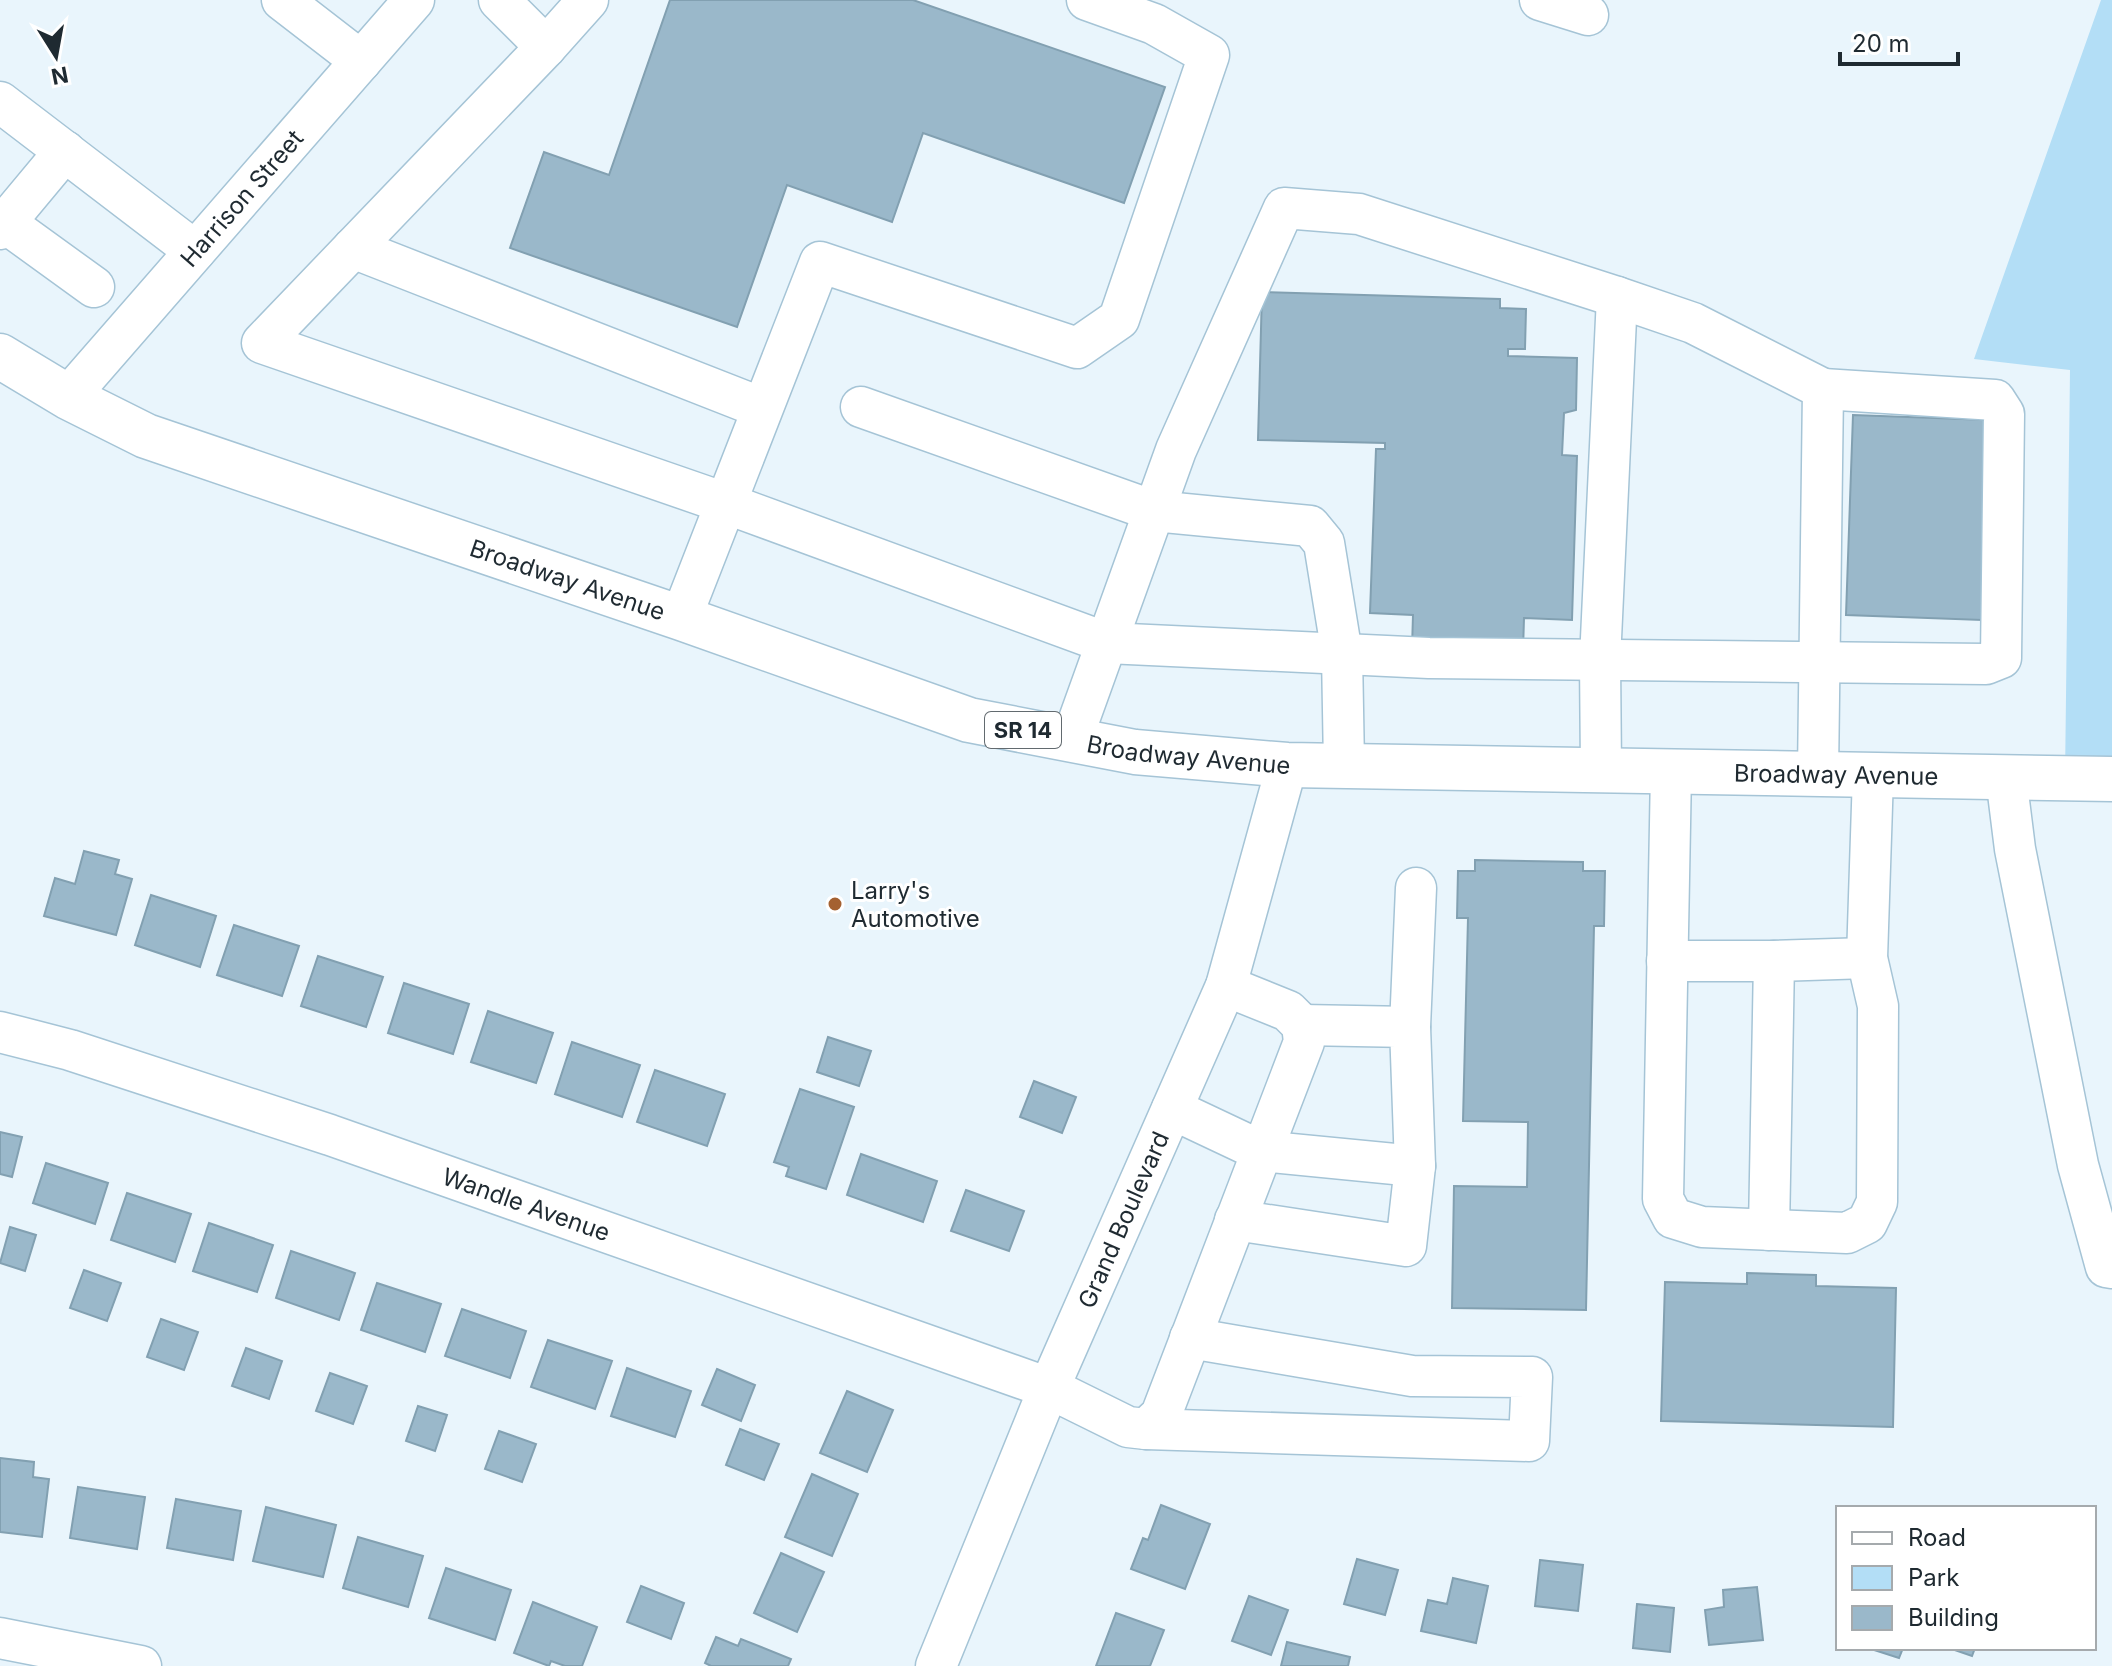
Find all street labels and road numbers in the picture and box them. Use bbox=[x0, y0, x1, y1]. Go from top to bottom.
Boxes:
street label: Harrison Street bbox=[174, 124, 309, 272]
street label: Broadway Avenue bbox=[466, 533, 669, 626]
road number: SR 14 bbox=[985, 712, 1061, 748]
street label: Broadway Avenue bbox=[1085, 729, 1292, 780]
street label: Broadway Avenue bbox=[1734, 758, 1939, 791]
street label: Grand Boulevard bbox=[1072, 1127, 1175, 1312]
street label: Wandle Avenue bbox=[439, 1161, 614, 1247]

